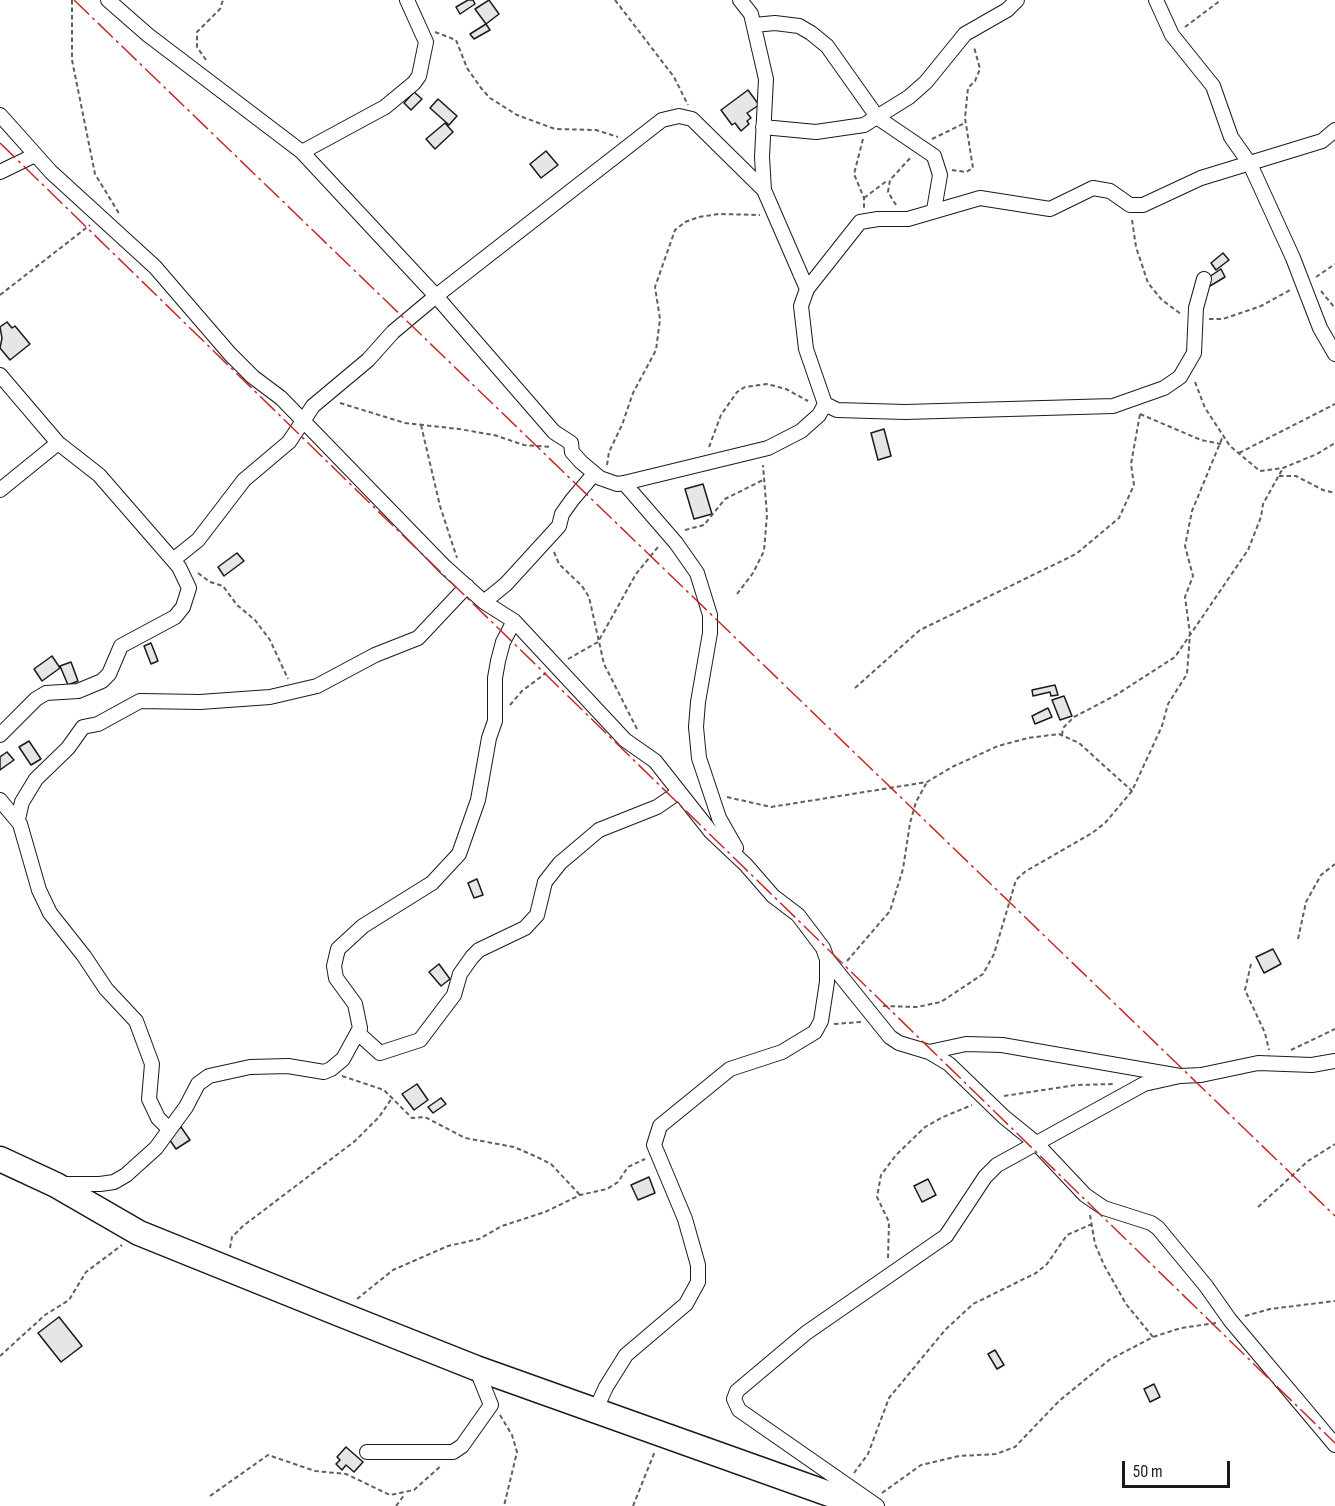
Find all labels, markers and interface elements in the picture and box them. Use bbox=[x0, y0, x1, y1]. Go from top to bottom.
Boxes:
scale bar bbox=[1125, 1449, 1233, 1487]
text: 50 m bbox=[1133, 1461, 1163, 1482]

